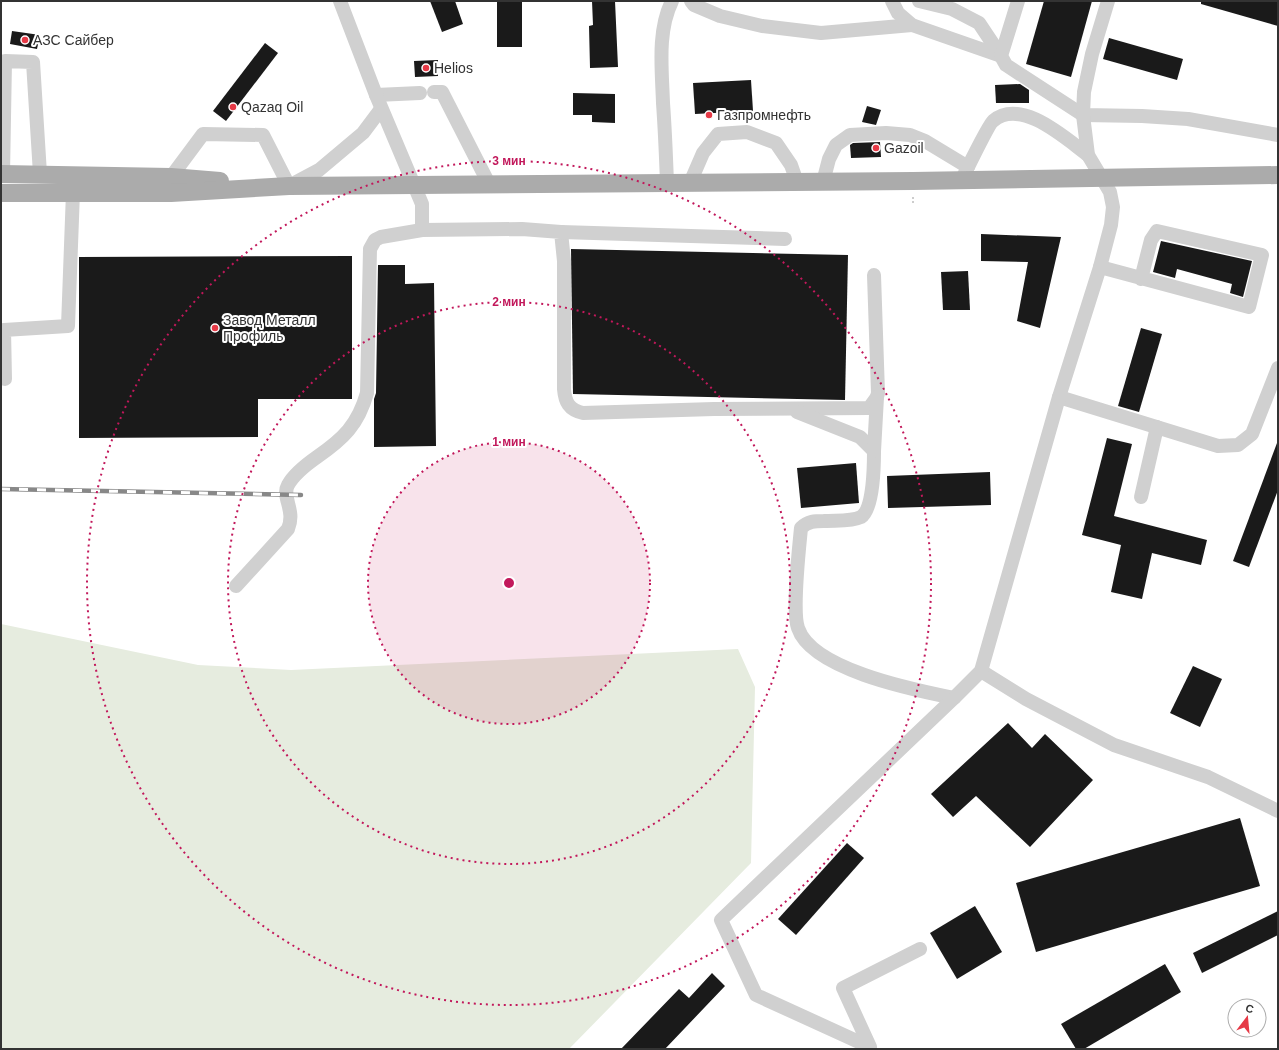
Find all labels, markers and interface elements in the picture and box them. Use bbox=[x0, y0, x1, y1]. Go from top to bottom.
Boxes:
place label: АЗС Сайбер bbox=[33, 32, 114, 48]
marker: АЗС Сайбер bbox=[20, 35, 30, 45]
place label: Helios bbox=[434, 60, 473, 76]
marker: Helios bbox=[421, 63, 431, 73]
place label: Qazaq Oil bbox=[241, 99, 303, 115]
marker: Qazaq Oil bbox=[228, 102, 238, 112]
place label: Газпромнефть bbox=[717, 107, 811, 123]
marker: Газпромнефть bbox=[704, 110, 714, 120]
place label: Gazoil bbox=[884, 140, 924, 156]
marker: Gazoil bbox=[871, 143, 881, 153]
text: 3 мин bbox=[492, 154, 526, 168]
text: 2 мин bbox=[492, 295, 526, 309]
place label: Завод Металл Профиль bbox=[223, 312, 316, 344]
marker: Завод Металл Профиль bbox=[210, 323, 220, 333]
text: 1 мин bbox=[492, 435, 526, 449]
centre of rings bbox=[502, 576, 516, 590]
north arrow bbox=[1227, 998, 1267, 1038]
text: С bbox=[1244, 1002, 1255, 1015]

